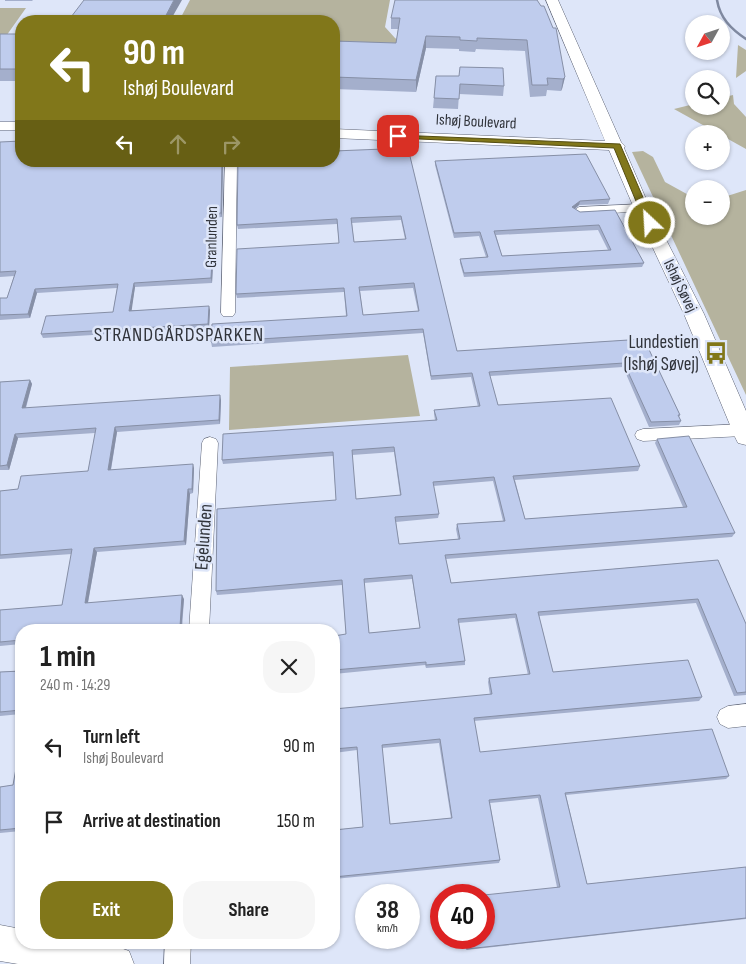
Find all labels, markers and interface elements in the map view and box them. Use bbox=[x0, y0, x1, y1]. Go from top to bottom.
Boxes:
north arrow bbox=[685, 15, 730, 60]
map controls bbox=[685, 15, 730, 225]
text: 90 m bbox=[123, 32, 185, 75]
icon: left bbox=[40, 35, 105, 100]
button: search bbox=[685, 70, 730, 115]
text: Ishøj Boulevard bbox=[123, 75, 234, 102]
street label: Ishøj Boulevard bbox=[435, 110, 517, 134]
pin bbox=[377, 115, 419, 157]
icon: arrive bbox=[384, 122, 412, 150]
button: + bbox=[685, 125, 730, 170]
icon: left bbox=[111, 130, 139, 158]
icon: ahead bbox=[164, 130, 192, 158]
icon: right bbox=[217, 130, 245, 158]
button: − bbox=[685, 180, 730, 225]
position arrow bbox=[623, 196, 675, 248]
street label: Granlunden bbox=[202, 206, 222, 268]
street label: Ishøj Søvej bbox=[659, 256, 701, 316]
district label: STRANDGÅRDSPARKEN bbox=[94, 323, 264, 347]
place label: Lundestien (Ishøj Søvej) bbox=[624, 331, 699, 376]
bus stop icon: Lundestien (Ishøj Søvej) bbox=[703, 340, 729, 366]
street label: Egelunden bbox=[190, 503, 218, 571]
text: 1 min bbox=[40, 639, 96, 675]
button: close bbox=[263, 641, 315, 693]
text: 240 m · 14:29 bbox=[40, 676, 110, 695]
text: Turn left bbox=[83, 726, 140, 749]
icon: left bbox=[40, 733, 68, 761]
text: 90 m bbox=[283, 735, 315, 758]
text: Ishøj Boulevard bbox=[83, 749, 164, 768]
icon: arrive bbox=[40, 808, 68, 836]
text: Arrive at destination bbox=[83, 810, 221, 833]
text: 150 m bbox=[277, 810, 315, 833]
button: Exit bbox=[40, 881, 173, 939]
button: Share bbox=[183, 881, 315, 939]
speed limit sign: 40 bbox=[430, 884, 495, 949]
text: 38 bbox=[376, 895, 399, 926]
text: km/h bbox=[377, 921, 398, 936]

